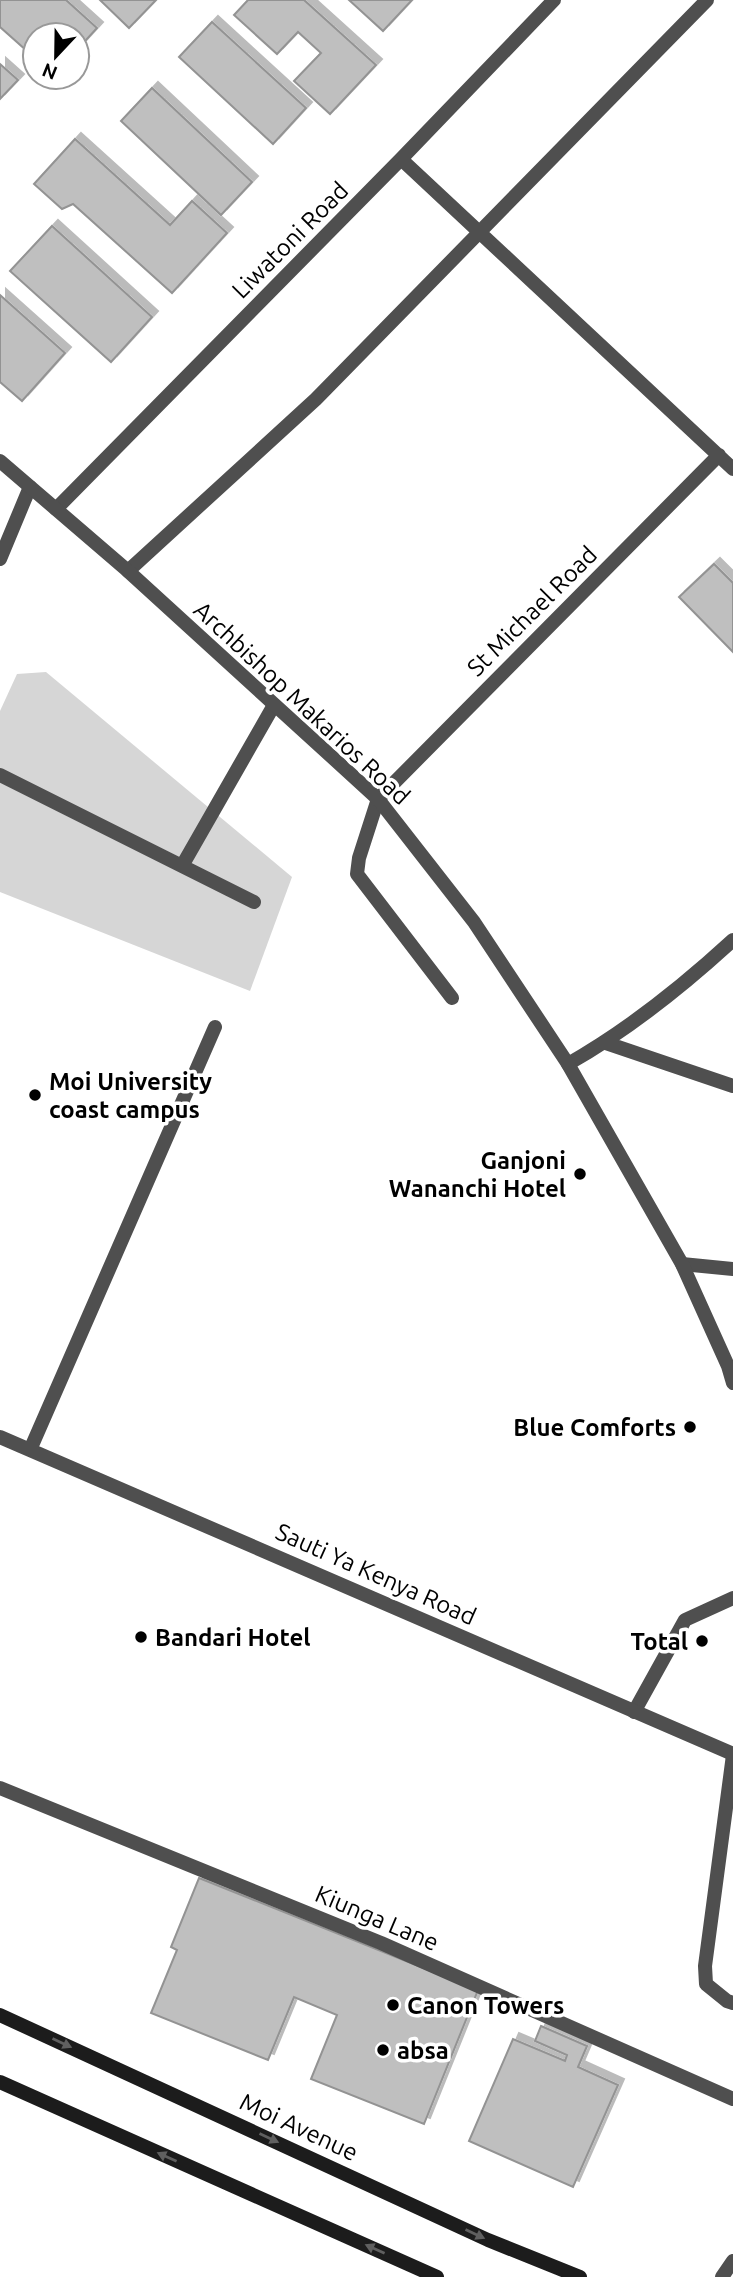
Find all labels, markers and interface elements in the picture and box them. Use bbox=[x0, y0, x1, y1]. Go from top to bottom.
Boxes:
north arrow bbox=[21, 21, 91, 91]
text: N bbox=[39, 59, 60, 85]
street label: Liwatoni Road bbox=[226, 176, 354, 304]
street label: St Michael Road bbox=[462, 541, 602, 681]
street label: Archbishop Makarios Road bbox=[189, 596, 415, 810]
place label: Moi University coast campus bbox=[49, 1068, 212, 1123]
marker: Moi University coast campus bbox=[27, 1087, 43, 1103]
place label: Ganjoni Wananchi Hotel bbox=[389, 1147, 566, 1202]
marker: Ganjoni Wananchi Hotel bbox=[572, 1166, 588, 1182]
place label: Blue Comforts bbox=[513, 1414, 676, 1441]
marker: Blue Comforts bbox=[682, 1419, 698, 1435]
street label: Sauti Ya Kenya Road bbox=[272, 1518, 480, 1630]
place label: Bandari Hotel bbox=[155, 1624, 311, 1651]
place label: Total bbox=[631, 1628, 688, 1655]
marker: Bandari Hotel bbox=[133, 1629, 149, 1645]
marker: Total bbox=[694, 1633, 710, 1649]
street label: Kiunga Lane bbox=[311, 1880, 443, 1956]
place label: Canon Towers bbox=[407, 1992, 564, 2019]
marker: Canon Towers bbox=[385, 1997, 401, 2013]
one-way arrow bbox=[52, 2037, 72, 2049]
place label: absa bbox=[397, 2037, 449, 2064]
marker: absa bbox=[375, 2042, 391, 2058]
street label: Moi Avenue bbox=[236, 2088, 362, 2166]
one-way arrow bbox=[259, 2132, 279, 2144]
one-way arrow bbox=[157, 2151, 177, 2163]
one-way arrow bbox=[465, 2228, 486, 2239]
one-way arrow bbox=[365, 2243, 385, 2255]

